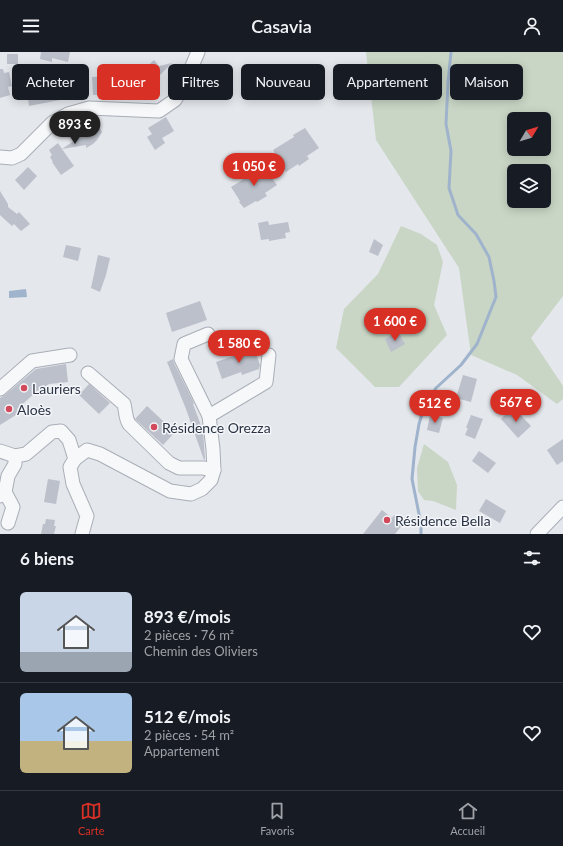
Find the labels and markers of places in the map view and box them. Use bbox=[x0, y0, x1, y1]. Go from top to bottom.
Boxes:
pin: 893 € bbox=[47, 111, 103, 145]
pin: 1 050 € bbox=[217, 153, 291, 187]
pin: 1 600 € bbox=[358, 308, 432, 342]
pin: 1 580 € bbox=[202, 330, 276, 364]
place label: Lauriers bbox=[32, 380, 81, 397]
marker: Lauriers bbox=[19, 383, 29, 393]
pin: 567 € bbox=[488, 389, 544, 423]
pin: 512 € bbox=[407, 390, 463, 424]
place label: Aloès bbox=[17, 401, 51, 418]
marker: Aloès bbox=[4, 404, 14, 414]
place label: Résidence Orezza bbox=[162, 419, 271, 436]
marker: Résidence Orezza bbox=[149, 422, 159, 432]
place label: Résidence Bella bbox=[395, 512, 491, 529]
marker: Résidence Bella bbox=[382, 515, 392, 525]

